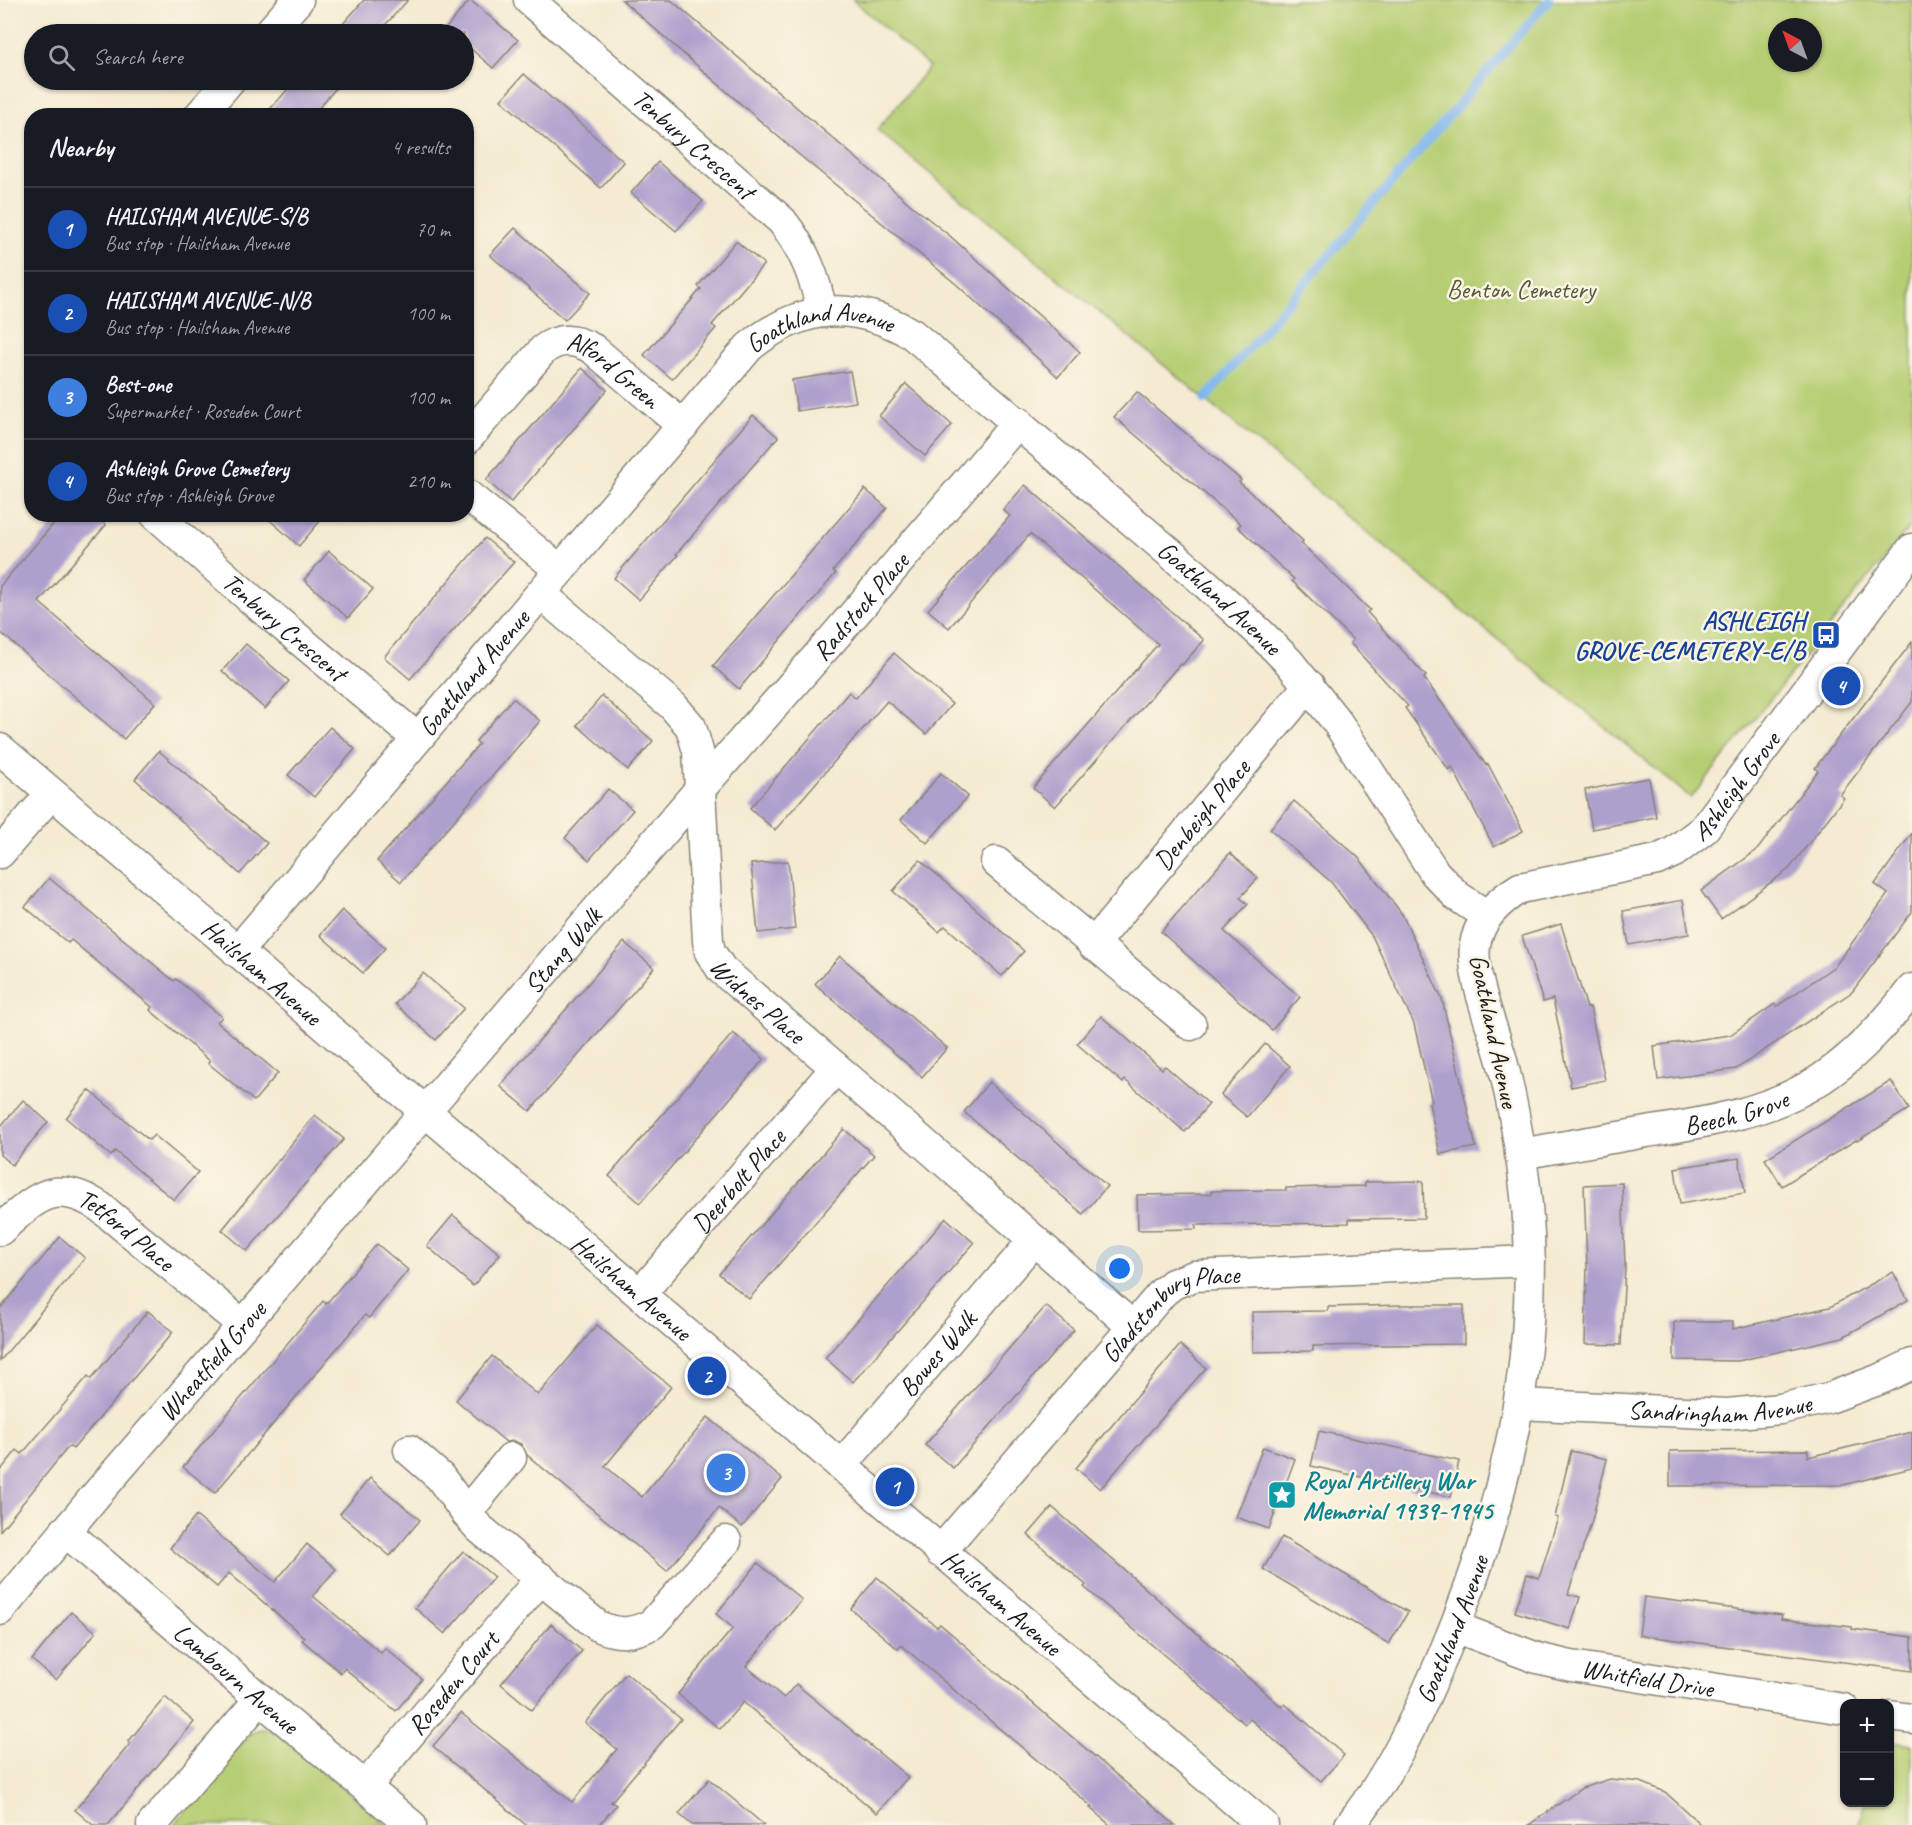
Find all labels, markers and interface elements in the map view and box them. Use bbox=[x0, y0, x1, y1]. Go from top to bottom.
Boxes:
north arrow bbox=[1768, 18, 1822, 72]
search box bbox=[24, 24, 474, 90]
icon: search bbox=[45, 41, 78, 74]
text: Search here bbox=[93, 43, 183, 71]
street label: Tenbury Crescent bbox=[626, 82, 765, 209]
text: Nearby bbox=[48, 131, 113, 164]
text: 4 results bbox=[391, 135, 450, 160]
text: HAILSHAM AVENUE-S/B bbox=[105, 203, 308, 231]
text: 1 bbox=[63, 217, 72, 242]
text: 70 m bbox=[416, 217, 450, 242]
text: Bus stop · Hailsham Avenue bbox=[105, 231, 289, 256]
park label: Benton Cemetery bbox=[1447, 273, 1597, 306]
text: HAILSHAM AVENUE-N/B bbox=[105, 287, 310, 315]
street label: Goathland Avenue bbox=[739, 295, 901, 360]
text: 2 bbox=[63, 301, 72, 326]
text: 100 m bbox=[407, 301, 450, 326]
text: Bus stop · Hailsham Avenue bbox=[105, 315, 289, 340]
street label: Alford Green bbox=[564, 324, 668, 417]
text: Best-one bbox=[105, 371, 171, 399]
text: 3 bbox=[63, 385, 72, 410]
text: 100 m bbox=[407, 385, 450, 410]
text: Supermarket · Roseden Court bbox=[105, 399, 300, 424]
text: Ashleigh Grove Cemetery bbox=[105, 455, 289, 483]
text: 4 bbox=[63, 469, 72, 494]
text: 210 m bbox=[407, 469, 450, 494]
text: Bus stop · Ashleigh Grove bbox=[105, 483, 273, 508]
street label: Goathland Avenue bbox=[1151, 533, 1290, 663]
street label: Radstock Place bbox=[805, 544, 918, 667]
street label: Tenbury Crescent bbox=[216, 565, 356, 691]
street label: Goathland Avenue bbox=[410, 601, 537, 743]
place label: ASHLEIGH GROVE-CEMETERY-E/B bbox=[1575, 604, 1810, 667]
bus stop icon: ASHLEIGH GROVE-CEMETERY-E/B bbox=[1810, 619, 1842, 651]
pin: 4 bbox=[1822, 664, 1860, 708]
street label: Ashleigh Grove bbox=[1686, 723, 1789, 848]
street label: Denbeigh Place bbox=[1146, 751, 1258, 876]
street label: Stang Walk bbox=[516, 899, 610, 1000]
street label: Hailsham Avenue bbox=[195, 912, 330, 1033]
street label: Goathland Avenue bbox=[1462, 951, 1527, 1112]
street label: Widnes Place bbox=[703, 952, 814, 1052]
street label: Beech Grove bbox=[1681, 1081, 1795, 1142]
street label: Deerbolt Place bbox=[684, 1121, 793, 1240]
street label: Tetford Place bbox=[73, 1181, 183, 1280]
street label: Hailsham Avenue bbox=[565, 1227, 700, 1349]
your location bbox=[1105, 1254, 1134, 1283]
street label: Gladstonbury Place bbox=[1093, 1257, 1242, 1369]
street label: Wheatfield Grove bbox=[151, 1293, 274, 1428]
street label: Bowes Walk bbox=[891, 1302, 985, 1403]
pin: 2 bbox=[688, 1354, 726, 1398]
street label: Sandringham Avenue bbox=[1627, 1386, 1816, 1431]
pin: 3 bbox=[706, 1450, 746, 1496]
pin: 1 bbox=[876, 1464, 914, 1510]
place label: Royal Artillery War Memorial 1939-1945 bbox=[1303, 1464, 1495, 1527]
place icon: Royal Artillery War Memorial 1939-1945 bbox=[1266, 1479, 1298, 1511]
street label: Hailsham Avenue bbox=[935, 1542, 1070, 1664]
street label: Goathland Avenue bbox=[1408, 1550, 1496, 1708]
street label: Lambourn Avenue bbox=[167, 1616, 307, 1742]
street label: Roseden Court bbox=[400, 1622, 508, 1742]
street label: Whitfield Drive bbox=[1579, 1651, 1718, 1705]
map controls bbox=[1840, 1699, 1894, 1807]
button: + bbox=[1840, 1699, 1894, 1753]
button: − bbox=[1840, 1753, 1894, 1807]

